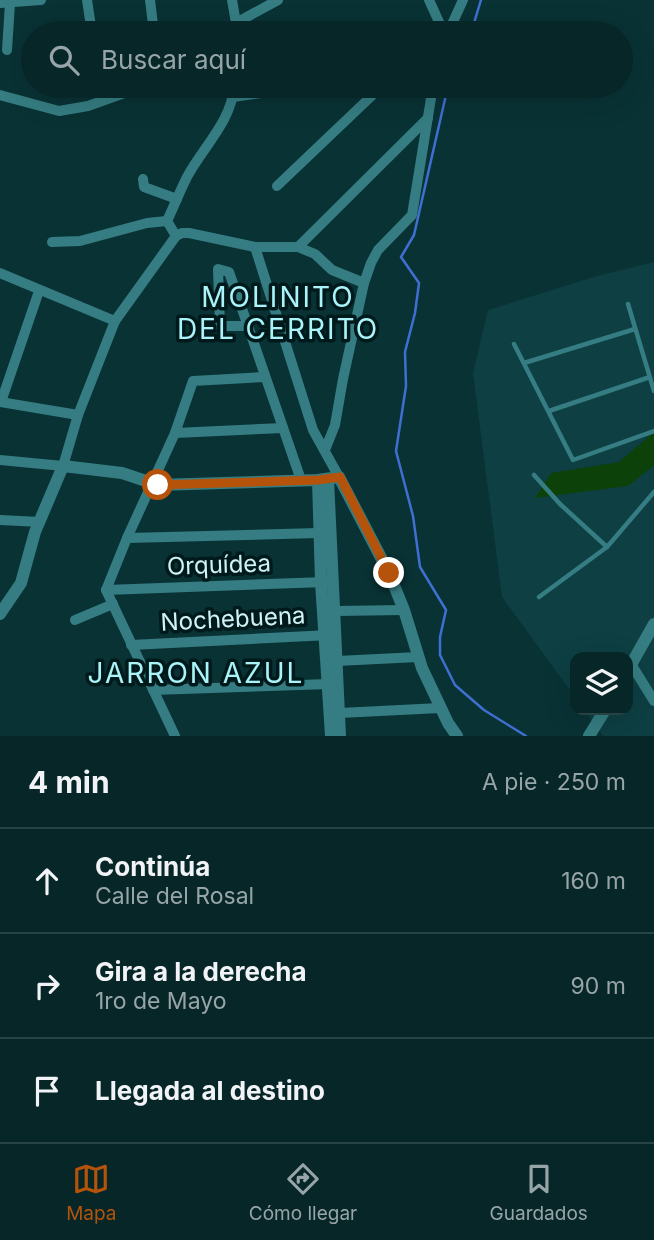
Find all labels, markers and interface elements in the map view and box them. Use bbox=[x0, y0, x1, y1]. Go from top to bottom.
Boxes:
search box bbox=[21, 21, 633, 98]
icon: search bbox=[45, 41, 83, 79]
text: Buscar aquí bbox=[101, 44, 246, 75]
district label: MOLINITO DEL CERRITO bbox=[177, 280, 379, 346]
route start bbox=[142, 469, 173, 500]
street label: Orquídea bbox=[166, 548, 272, 581]
route end bbox=[373, 557, 404, 588]
street label: Nochebuena bbox=[160, 600, 306, 637]
map controls bbox=[570, 652, 633, 715]
button: layers bbox=[570, 652, 633, 715]
district label: JARRON AZUL bbox=[88, 656, 304, 690]
text: 4 min bbox=[28, 764, 110, 800]
text: A pie · 250 m bbox=[482, 768, 626, 796]
text: Continúa bbox=[95, 851, 210, 882]
icon: ahead bbox=[28, 862, 66, 900]
text: 160 m bbox=[561, 867, 626, 895]
text: Calle del Rosal bbox=[95, 882, 254, 910]
text: Gira a la derecha bbox=[95, 956, 307, 987]
icon: right bbox=[28, 967, 66, 1005]
text: 90 m bbox=[571, 972, 626, 1000]
text: 1ro de Mayo bbox=[95, 987, 226, 1015]
icon: arrive bbox=[28, 1072, 66, 1110]
text: Llegada al destino bbox=[95, 1075, 325, 1106]
tab: Mapa bbox=[66, 1160, 116, 1225]
tab: Cómo llegar bbox=[249, 1160, 357, 1225]
tab: Guardados bbox=[490, 1160, 588, 1225]

